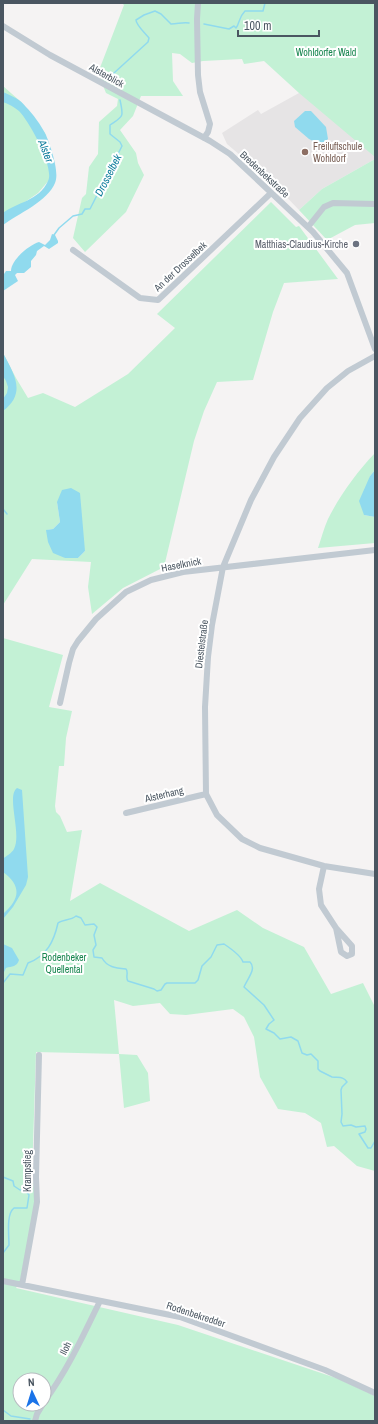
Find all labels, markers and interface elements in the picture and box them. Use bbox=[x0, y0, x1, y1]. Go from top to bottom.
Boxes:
scale bar bbox=[238, 12, 319, 38]
text: 100 m bbox=[244, 18, 271, 34]
park label: Wohldorfer Wald bbox=[296, 46, 356, 59]
street label: Alsterblick bbox=[86, 60, 127, 91]
water label: Alster bbox=[35, 137, 57, 165]
place label: Freiluftschule Wohldorf bbox=[313, 140, 363, 165]
marker: Freiluftschule Wohldorf bbox=[300, 147, 310, 157]
street label: Bredenbekstraße bbox=[237, 148, 292, 201]
water label: Drosselbek bbox=[92, 151, 125, 198]
street label: An der Drosselbek bbox=[151, 238, 210, 295]
place label: Matthias-Claudius-Kirche bbox=[255, 238, 348, 251]
marker: Matthias-Claudius-Kirche bbox=[351, 239, 361, 249]
street label: Haselknick bbox=[160, 554, 203, 575]
street label: Diestelstraße bbox=[192, 619, 211, 669]
street label: Alsterhang bbox=[143, 784, 185, 805]
park label: Rodenbeker Quellental bbox=[42, 951, 87, 976]
street label: Krampstieg bbox=[21, 1150, 34, 1192]
street label: Rodenbekredder bbox=[165, 1299, 227, 1330]
street label: Iloh bbox=[57, 1339, 74, 1357]
north arrow bbox=[12, 1372, 52, 1412]
text: N bbox=[28, 1375, 35, 1389]

